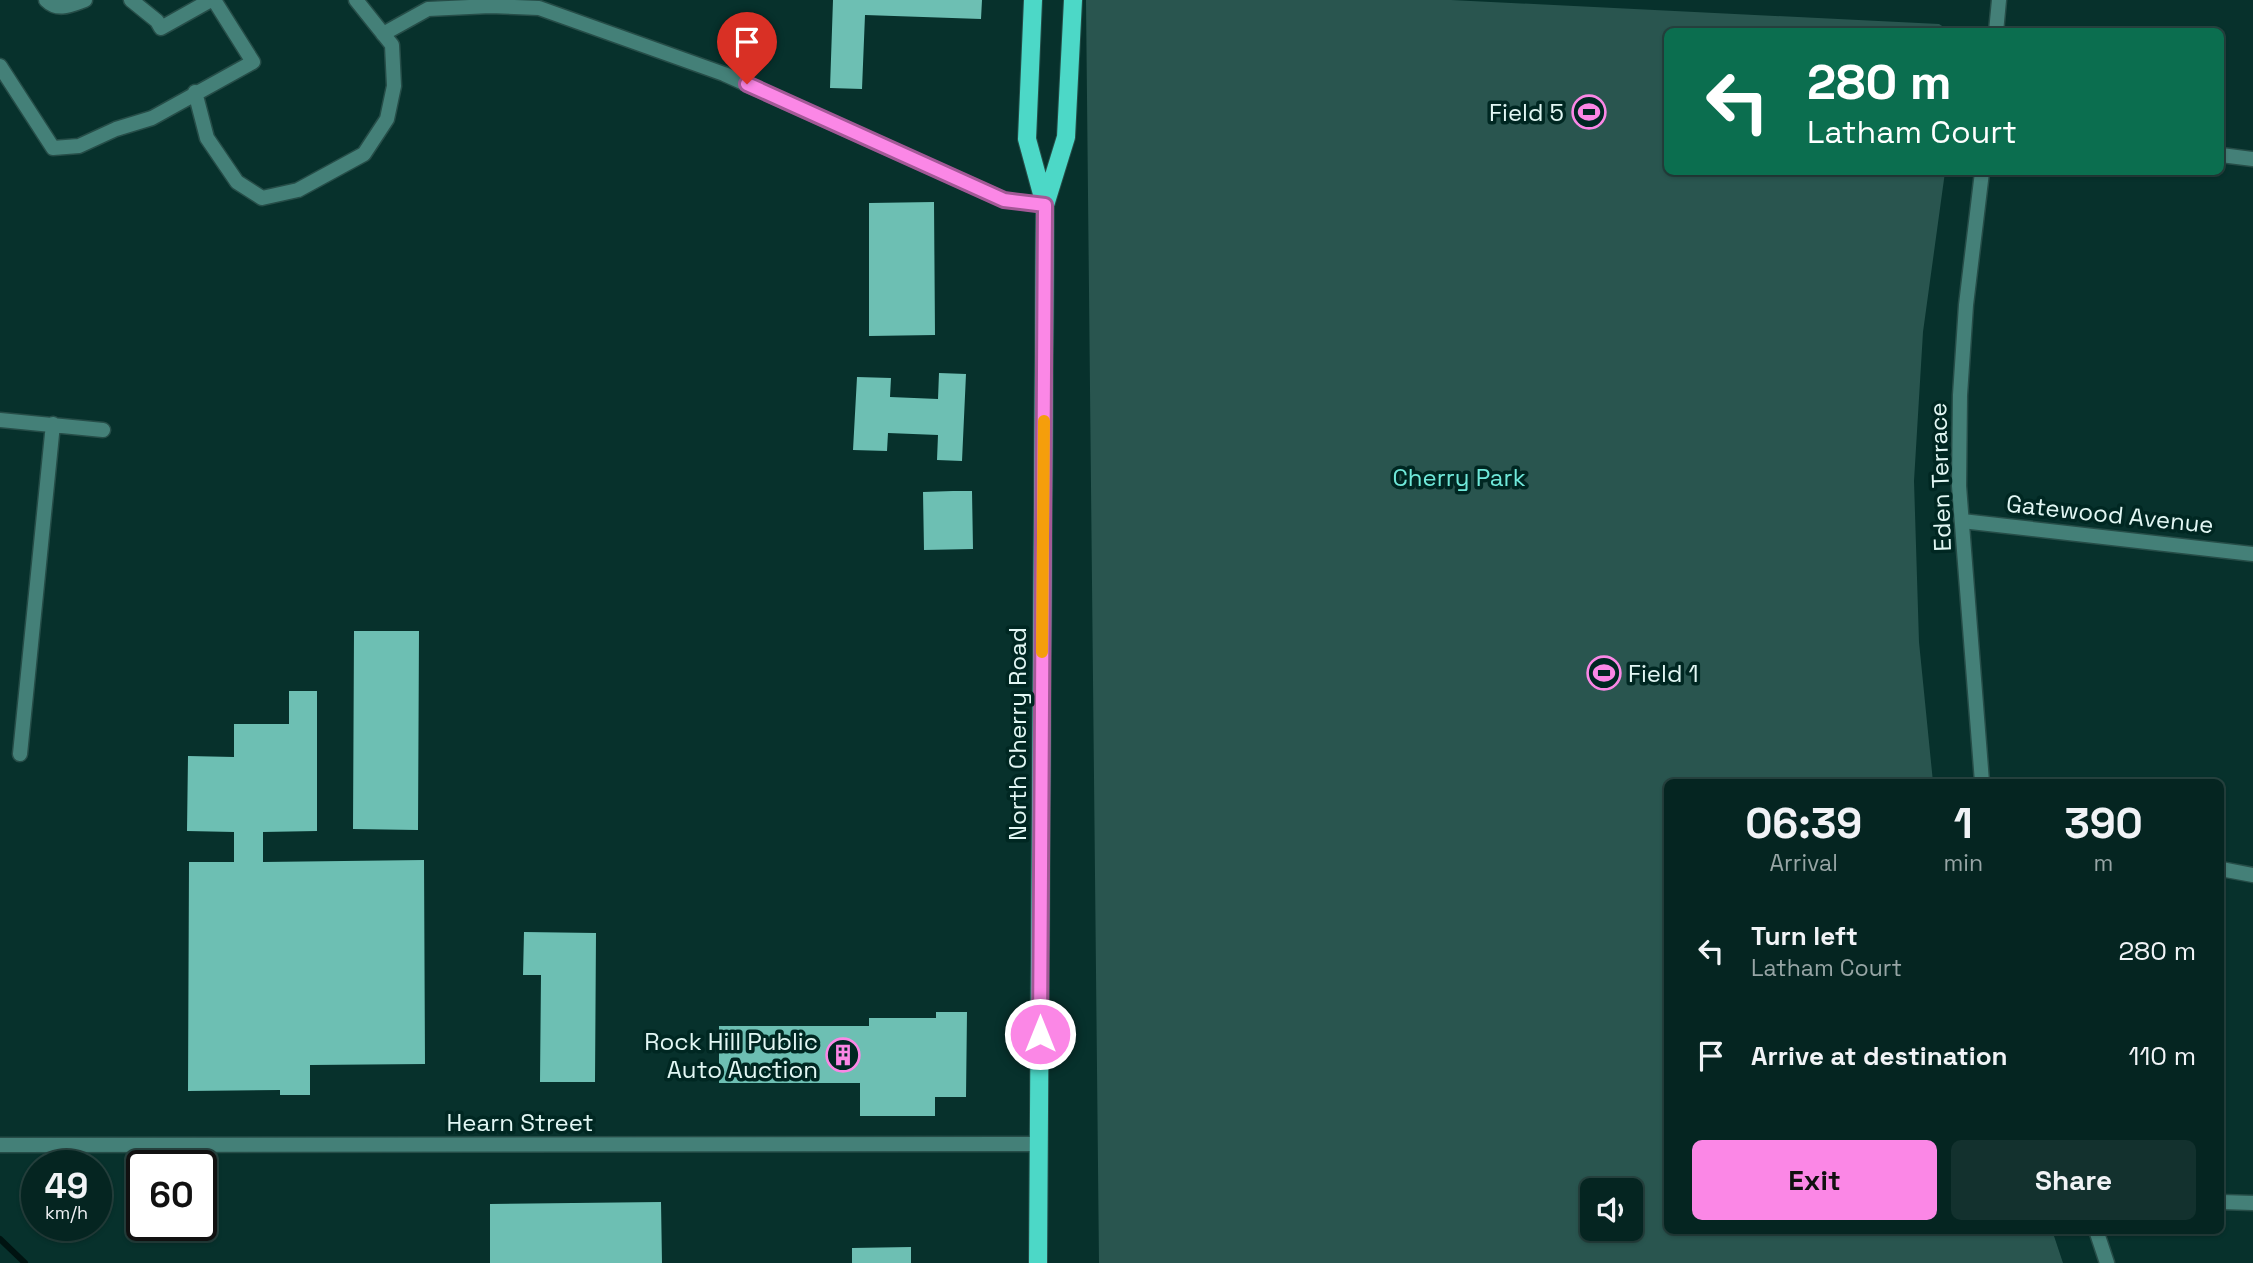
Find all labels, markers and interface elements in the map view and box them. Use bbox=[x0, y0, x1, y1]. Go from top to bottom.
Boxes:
pin bbox=[717, 12.0, 777, 84]
icon: arrive bbox=[728, 23, 766, 61]
text: 280 m bbox=[1807, 51, 1952, 113]
icon: left bbox=[1692, 56, 1783, 147]
sports icon: Field 5 bbox=[1570, 93, 1608, 131]
place label: Field 5 bbox=[1489, 97, 1564, 128]
text: Latham Court bbox=[1807, 112, 2017, 152]
street label: Eden Terrace bbox=[1922, 402, 1958, 552]
park label: Cherry Park bbox=[1392, 462, 1526, 493]
street label: Gatewood Avenue bbox=[2005, 488, 2215, 540]
street label: North Cherry Road bbox=[1002, 627, 1033, 841]
sports icon: Field 1 bbox=[1585, 654, 1623, 692]
place label: Field 1 bbox=[1628, 658, 1699, 689]
text: 06:39 bbox=[1745, 797, 1862, 850]
text: 1 bbox=[1954, 797, 1973, 850]
text: 390 bbox=[2064, 797, 2143, 850]
text: Arrival bbox=[1770, 848, 1838, 878]
text: min bbox=[1943, 848, 1983, 878]
text: m bbox=[2094, 848, 2113, 878]
text: Turn left bbox=[1751, 919, 1858, 953]
icon: left bbox=[1692, 932, 1730, 970]
text: 280 m bbox=[2118, 934, 2196, 968]
text: Latham Court bbox=[1751, 953, 1902, 983]
position arrow bbox=[1003, 997, 1077, 1071]
place label: Rock Hill Public Auto Auction bbox=[644, 1026, 818, 1085]
building icon: Rock Hill Public Auto Auction bbox=[824, 1036, 862, 1074]
icon: arrive bbox=[1692, 1037, 1730, 1075]
text: Arrive at destination bbox=[1751, 1039, 2008, 1073]
text: 110 m bbox=[2129, 1039, 2196, 1073]
street label: Hearn Street bbox=[446, 1107, 594, 1138]
button: Exit bbox=[1692, 1140, 1937, 1220]
button: Share bbox=[1951, 1140, 2196, 1220]
speed limit sign: 60 bbox=[126, 1150, 217, 1241]
text: 49 bbox=[45, 1164, 88, 1208]
map controls bbox=[1580, 1178, 1643, 1241]
button: sound bbox=[1580, 1178, 1643, 1241]
text: km/h bbox=[45, 1201, 88, 1224]

